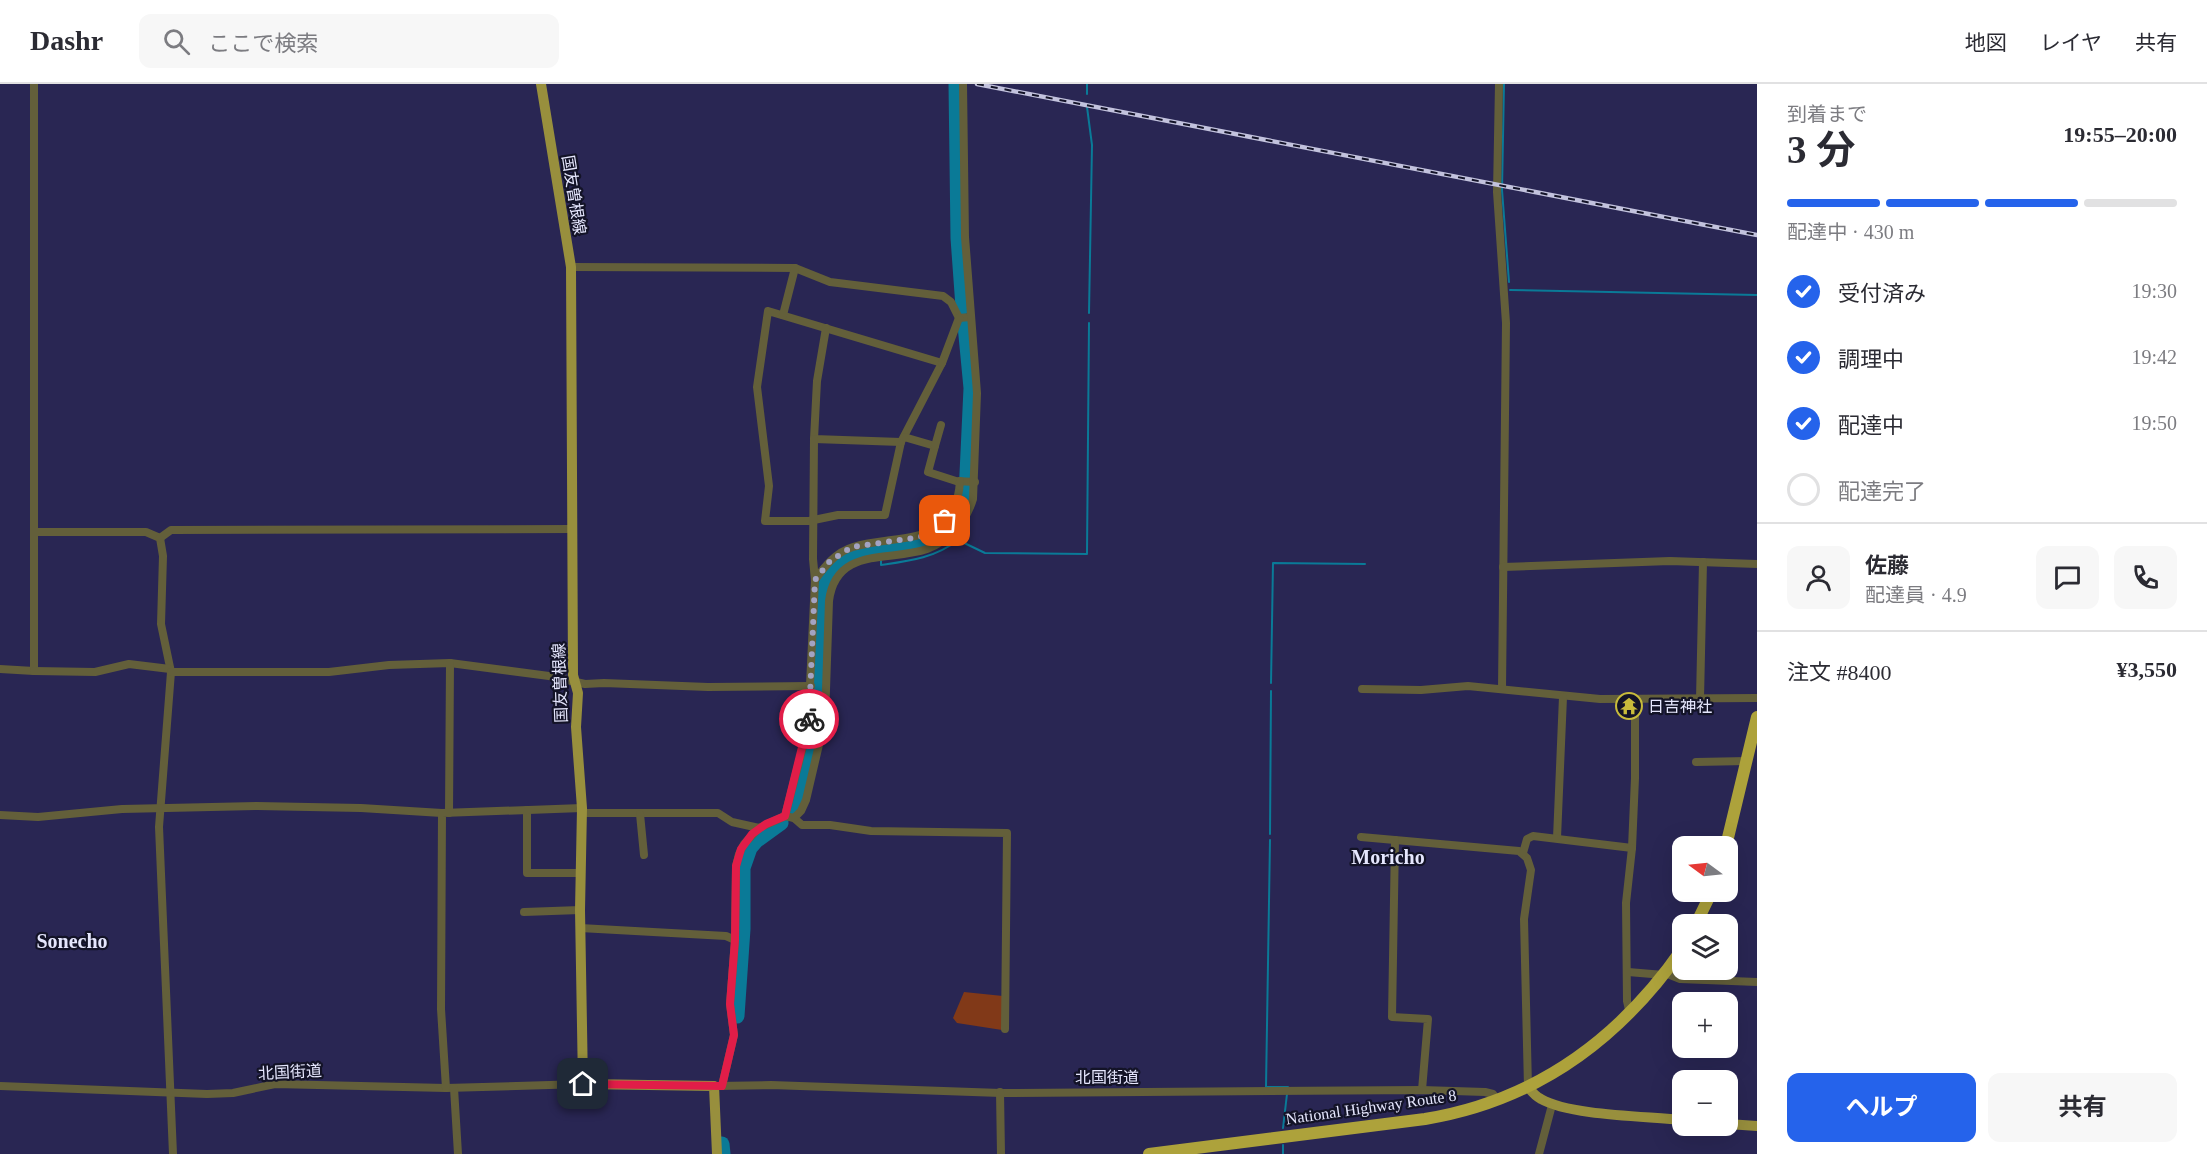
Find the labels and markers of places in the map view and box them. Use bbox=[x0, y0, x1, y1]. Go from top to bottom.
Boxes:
pin bbox=[919, 495, 970, 546]
temple icon: 日吉神社 bbox=[1614, 691, 1644, 721]
place label: 日吉神社 bbox=[1648, 698, 1712, 715]
pin bbox=[557, 1058, 608, 1109]

